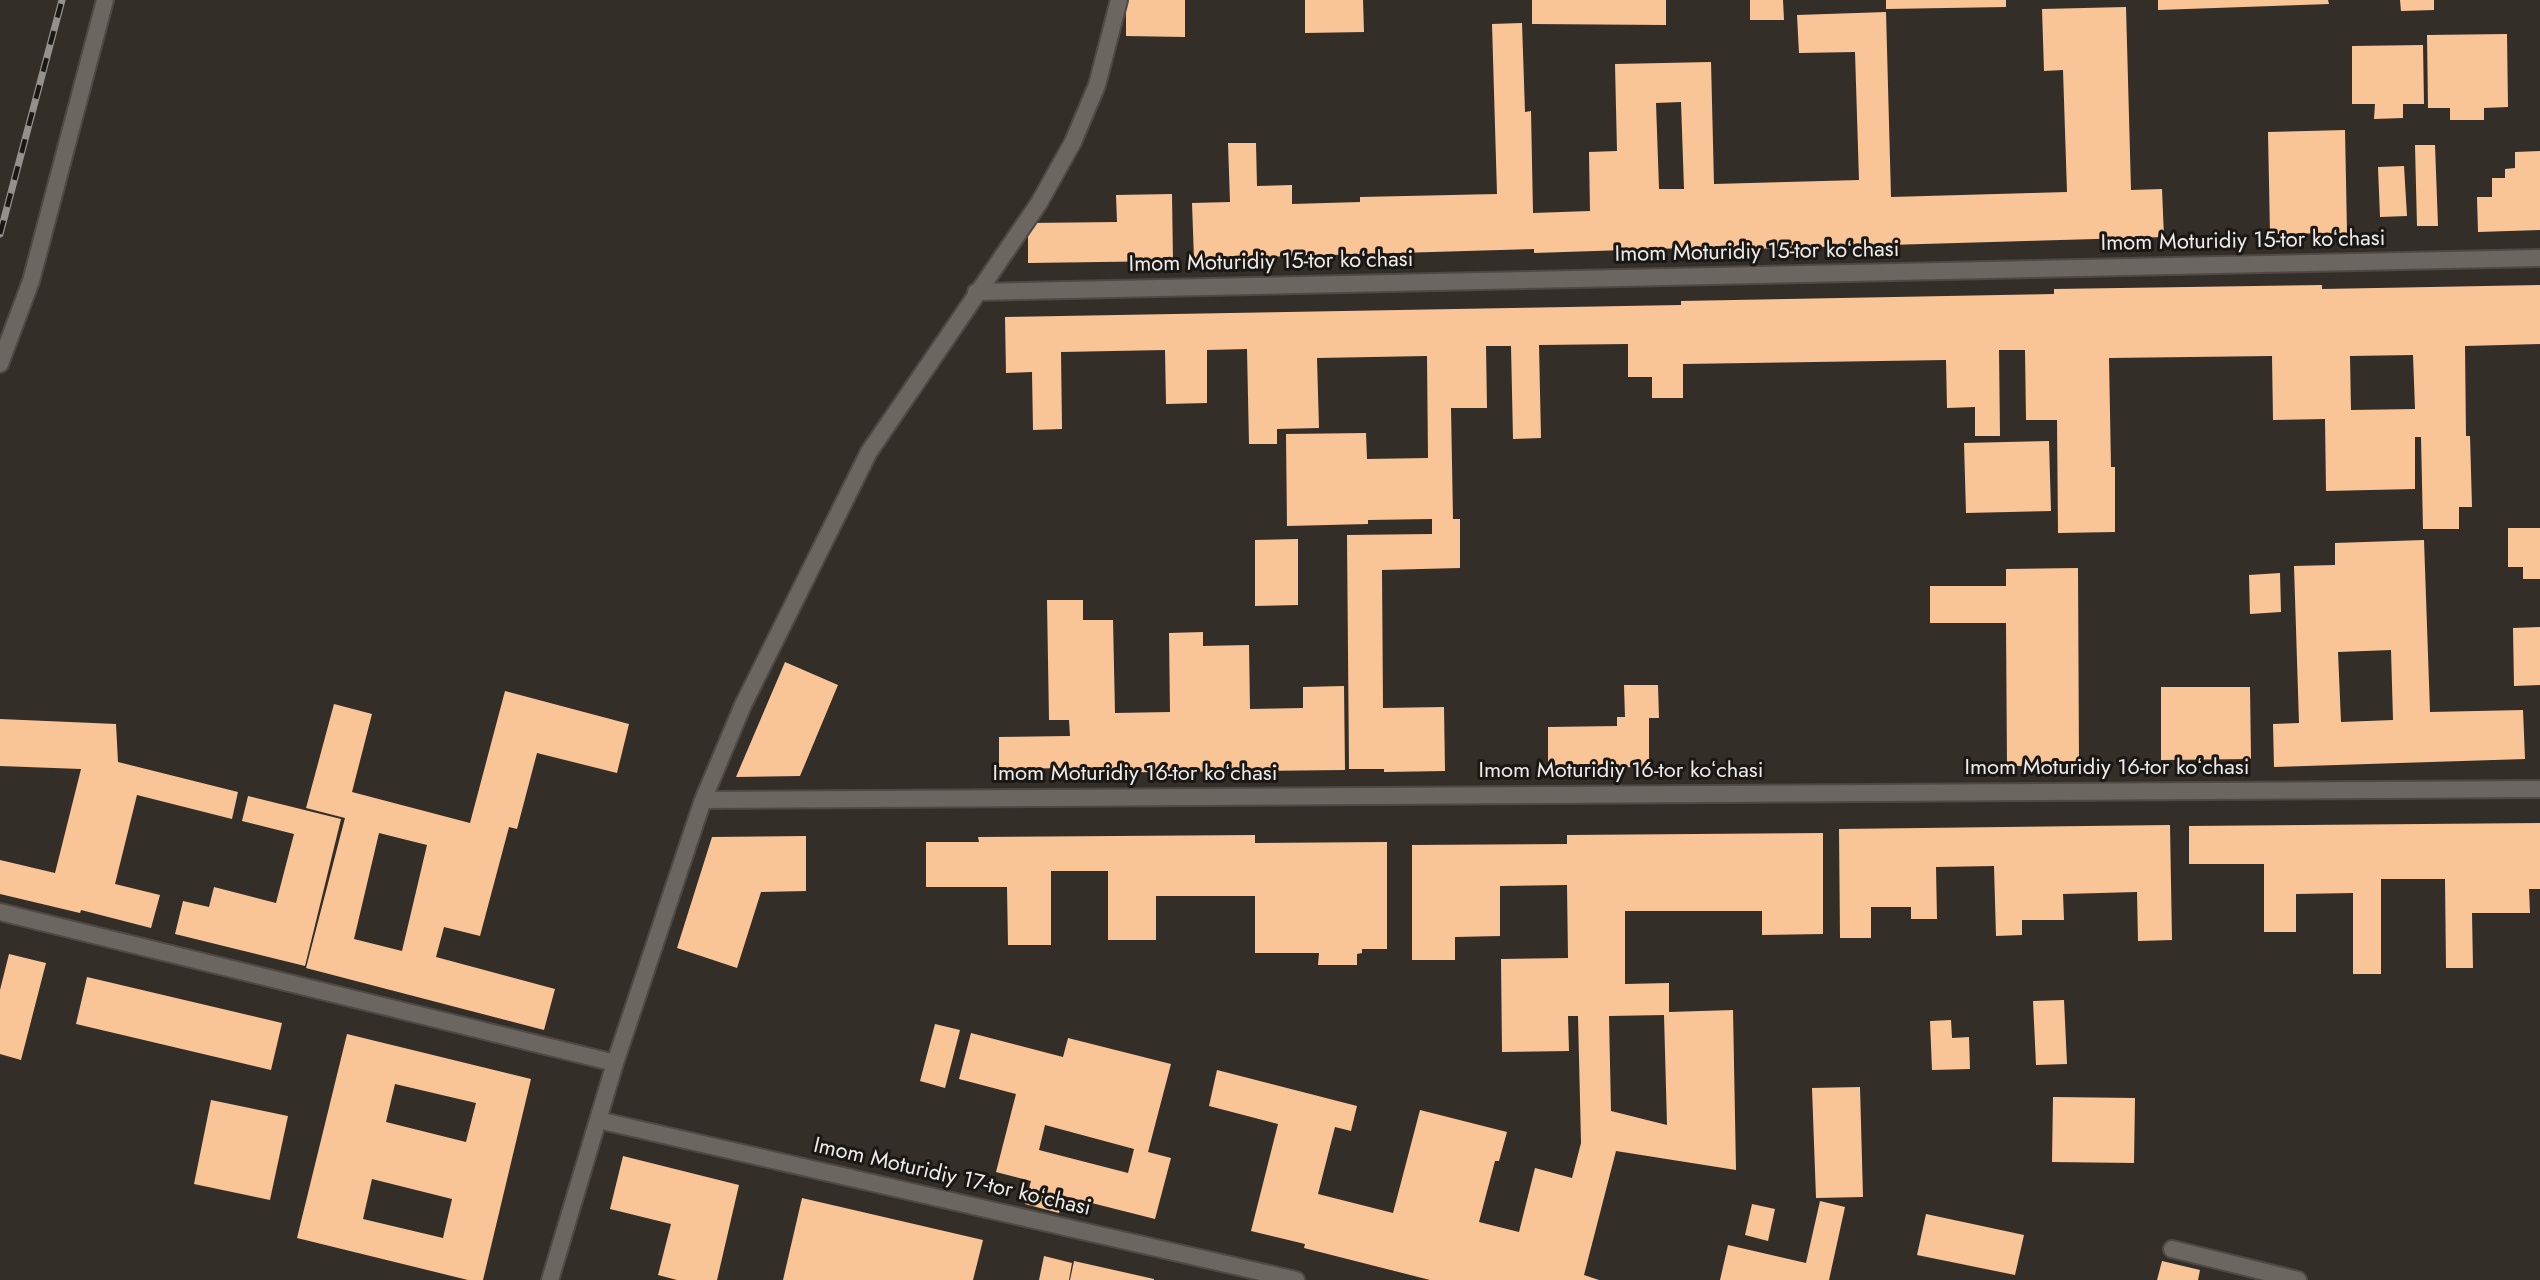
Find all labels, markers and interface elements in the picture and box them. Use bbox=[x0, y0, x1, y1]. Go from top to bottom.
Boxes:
street label: Imom Moturidiy 15-tor koʻchasi bbox=[2100, 226, 2386, 258]
street label: Imom Moturidiy 15-tor koʻchasi bbox=[1614, 237, 1900, 269]
street label: Imom Moturidiy 15-tor koʻchasi bbox=[1128, 247, 1414, 279]
street label: Imom Moturidiy 16-tor koʻchasi bbox=[1965, 756, 2249, 782]
street label: Imom Moturidiy 16-tor koʻchasi bbox=[1479, 759, 1763, 785]
street label: Imom Moturidiy 16-tor koʻchasi bbox=[993, 762, 1277, 788]
street label: Imom Moturidiy 17-tor koʻchasi bbox=[811, 1133, 1093, 1223]

